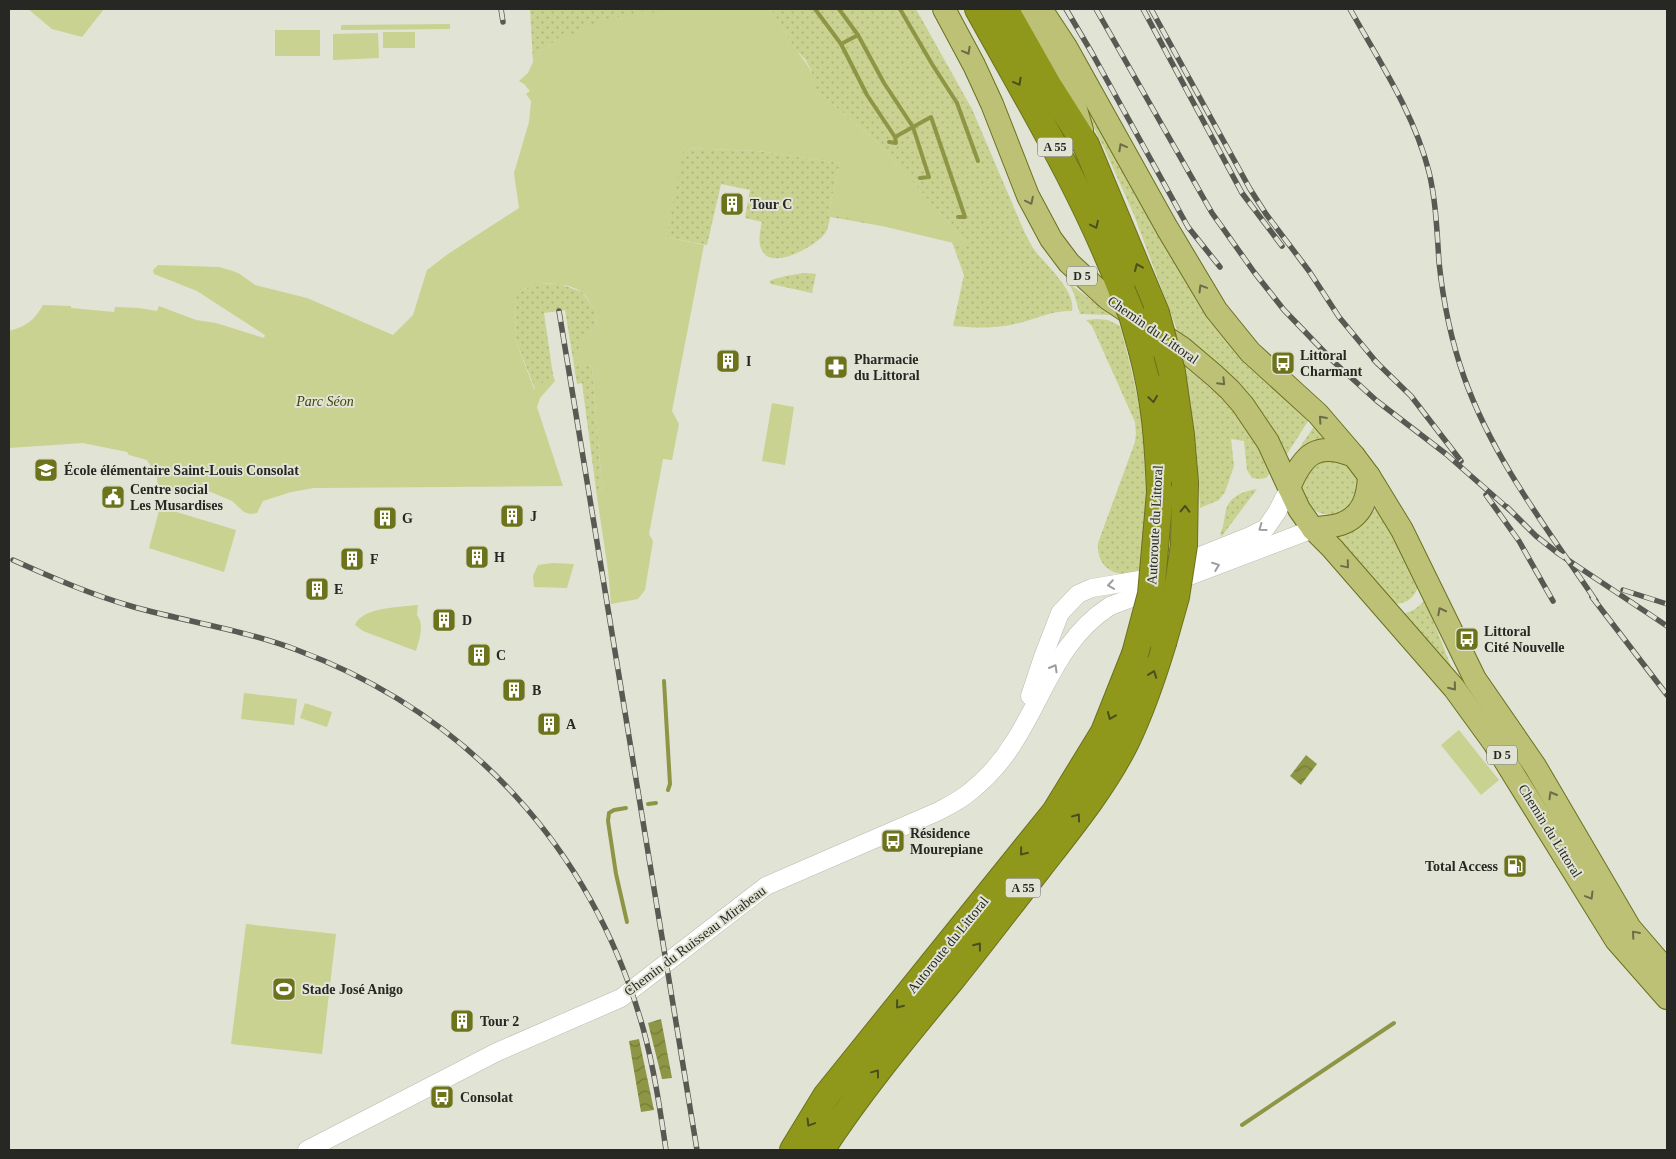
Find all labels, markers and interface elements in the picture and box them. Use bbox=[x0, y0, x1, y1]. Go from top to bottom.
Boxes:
one-way arrow bbox=[961, 46, 971, 55]
one-way arrow bbox=[1012, 76, 1022, 85]
road number: A 55 bbox=[1038, 138, 1072, 156]
one-way arrow bbox=[1118, 143, 1128, 152]
building icon: Tour C bbox=[719, 191, 745, 217]
one-way arrow bbox=[1024, 196, 1035, 205]
place label: Tour C bbox=[750, 197, 792, 212]
one-way arrow bbox=[1088, 220, 1099, 229]
one-way arrow bbox=[1134, 264, 1144, 272]
road number: D 5 bbox=[1067, 266, 1097, 286]
one-way arrow bbox=[1199, 284, 1209, 293]
street label: Chemin du Littoral bbox=[1105, 293, 1201, 367]
building icon: I bbox=[715, 348, 741, 374]
place label: Littoral Charmant bbox=[1300, 348, 1363, 379]
bus stop icon: Littoral Charmant bbox=[1270, 350, 1296, 376]
place label: Pharmacie du Littoral bbox=[854, 352, 920, 383]
place label: I bbox=[746, 354, 751, 369]
pharmacy icon: Pharmacie du Littoral bbox=[823, 354, 849, 380]
one-way arrow bbox=[1216, 376, 1225, 385]
park label: Parc Séon bbox=[295, 394, 354, 409]
one-way arrow bbox=[1147, 395, 1158, 403]
one-way arrow bbox=[1319, 415, 1328, 424]
school or university icon: École élémentaire Saint-Louis Consolat bbox=[33, 457, 59, 483]
place label: École élémentaire Saint-Louis Consolat bbox=[64, 462, 299, 478]
street label: Autoroute du Littoral bbox=[1144, 465, 1166, 585]
place label: Centre social Les Musardises bbox=[130, 482, 224, 513]
public building icon: Centre social Les Musardises bbox=[100, 484, 126, 510]
building icon: J bbox=[499, 503, 525, 529]
building icon: G bbox=[372, 505, 398, 531]
one-way arrow bbox=[1180, 505, 1190, 512]
place label: J bbox=[530, 509, 537, 524]
place label: G bbox=[402, 511, 413, 526]
one-way arrow bbox=[1258, 522, 1268, 531]
building icon: H bbox=[464, 544, 490, 570]
building icon: F bbox=[339, 546, 365, 572]
place label: H bbox=[494, 550, 505, 565]
place label: F bbox=[370, 552, 379, 567]
one-way arrow bbox=[1340, 559, 1349, 568]
one-way arrow bbox=[1211, 562, 1220, 573]
building icon: E bbox=[304, 576, 330, 602]
one-way arrow bbox=[1107, 579, 1116, 589]
place label: E bbox=[334, 582, 343, 597]
building icon: D bbox=[431, 607, 457, 633]
one-way arrow bbox=[1437, 607, 1447, 616]
place label: D bbox=[462, 613, 472, 628]
place label: Littoral Cité Nouvelle bbox=[1484, 624, 1564, 655]
bus stop icon: Littoral Cité Nouvelle bbox=[1454, 626, 1480, 652]
building icon: C bbox=[466, 642, 492, 668]
place label: C bbox=[496, 648, 506, 663]
one-way arrow bbox=[1048, 664, 1058, 673]
one-way arrow bbox=[1147, 671, 1157, 679]
building icon: B bbox=[501, 677, 527, 703]
one-way arrow bbox=[1447, 681, 1455, 690]
place label: B bbox=[532, 683, 541, 698]
building icon: A bbox=[536, 711, 562, 737]
one-way arrow bbox=[1107, 711, 1117, 719]
place label: A bbox=[566, 717, 577, 732]
road number: D 5 bbox=[1487, 746, 1517, 764]
street label: Chemin du Littoral bbox=[1515, 782, 1585, 881]
one-way arrow bbox=[1548, 791, 1558, 800]
one-way arrow bbox=[1071, 814, 1080, 823]
place label: Résidence Mourepiane bbox=[910, 826, 983, 857]
bus stop icon: Résidence Mourepiane bbox=[880, 828, 906, 854]
one-way arrow bbox=[1020, 846, 1029, 855]
fuel station icon: Total Access bbox=[1502, 853, 1528, 879]
place label: Total Access bbox=[1425, 859, 1499, 874]
road number: A 55 bbox=[1006, 878, 1040, 898]
street label: Chemin du Ruisseau Mirabeau bbox=[621, 883, 769, 999]
one-way arrow bbox=[1583, 890, 1593, 899]
street label: Autoroute du Littoral bbox=[904, 894, 992, 996]
one-way arrow bbox=[1632, 931, 1641, 940]
one-way arrow bbox=[973, 943, 981, 952]
sports icon: Stade José Anigo bbox=[271, 976, 297, 1002]
place label: Stade José Anigo bbox=[302, 982, 403, 997]
one-way arrow bbox=[896, 999, 904, 1008]
building icon: Tour 2 bbox=[449, 1008, 475, 1034]
place label: Tour 2 bbox=[480, 1014, 519, 1029]
one-way arrow bbox=[871, 1070, 879, 1079]
bus stop icon: Consolat bbox=[429, 1084, 455, 1110]
place label: Consolat bbox=[460, 1090, 513, 1105]
one-way arrow bbox=[806, 1118, 816, 1127]

